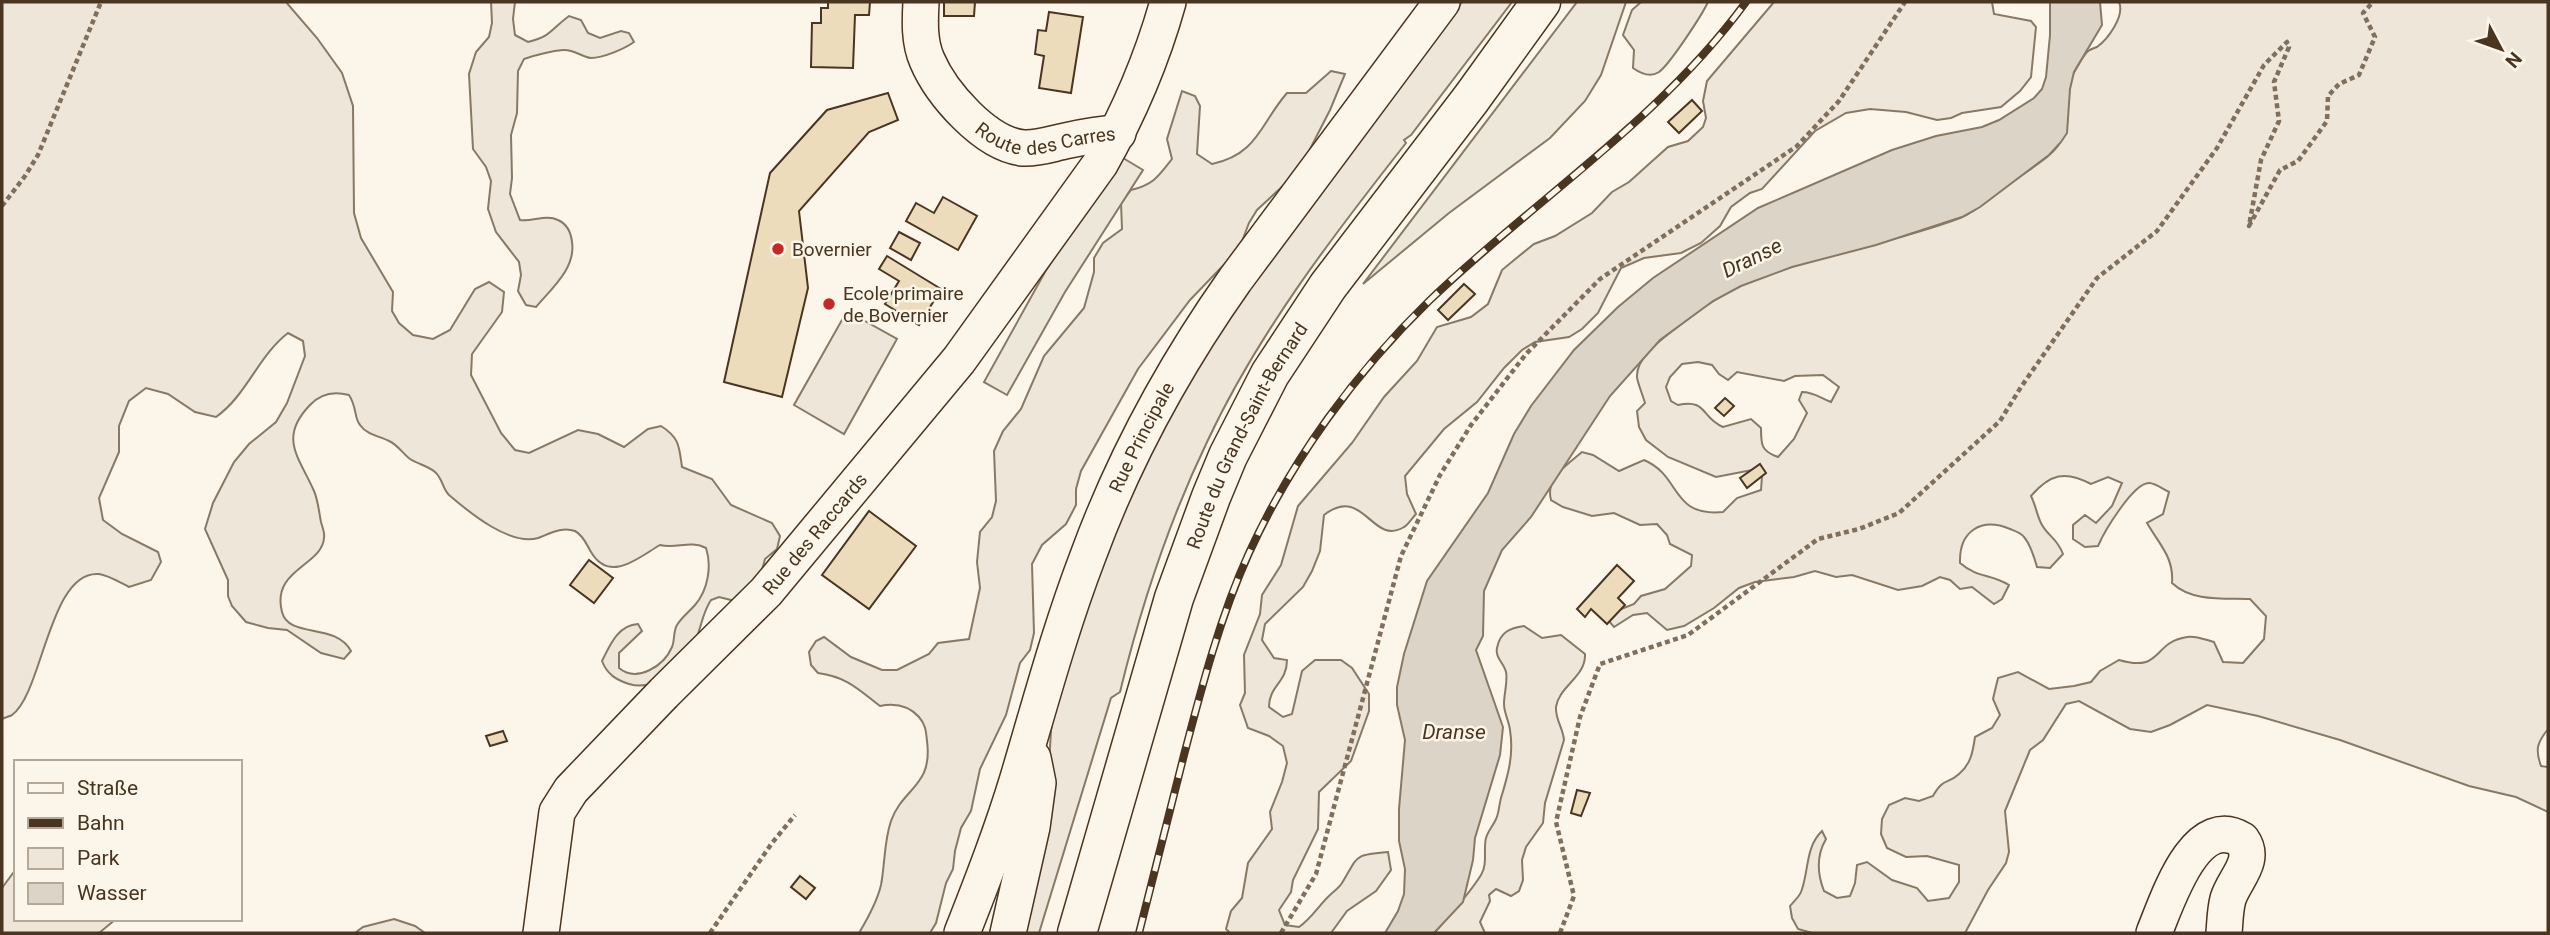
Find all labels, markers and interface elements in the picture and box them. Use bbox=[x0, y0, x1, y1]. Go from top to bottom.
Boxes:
north arrow bbox=[2466, 14, 2536, 84]
text: N bbox=[2500, 47, 2527, 72]
street label: Route des Carres bbox=[971, 117, 1116, 160]
water label: Dranse bbox=[1718, 233, 1786, 283]
place label: Bovernier bbox=[792, 238, 872, 261]
marker: Bovernier bbox=[770, 241, 786, 257]
place label: Ecole primaire de Bovernier bbox=[843, 282, 964, 327]
marker: Ecole primaire de Bovernier bbox=[821, 296, 837, 312]
street label: Route du Grand-Saint-Bernard bbox=[1182, 318, 1313, 552]
street label: Rue Principale bbox=[1104, 378, 1179, 496]
street label: Rue des Raccards bbox=[758, 468, 872, 600]
water label: Dranse bbox=[1422, 720, 1486, 744]
legend bbox=[14, 760, 242, 921]
text: Straße bbox=[77, 776, 138, 800]
text: Bahn bbox=[77, 811, 125, 835]
text: Park bbox=[77, 846, 120, 870]
text: Wasser bbox=[77, 881, 147, 905]

